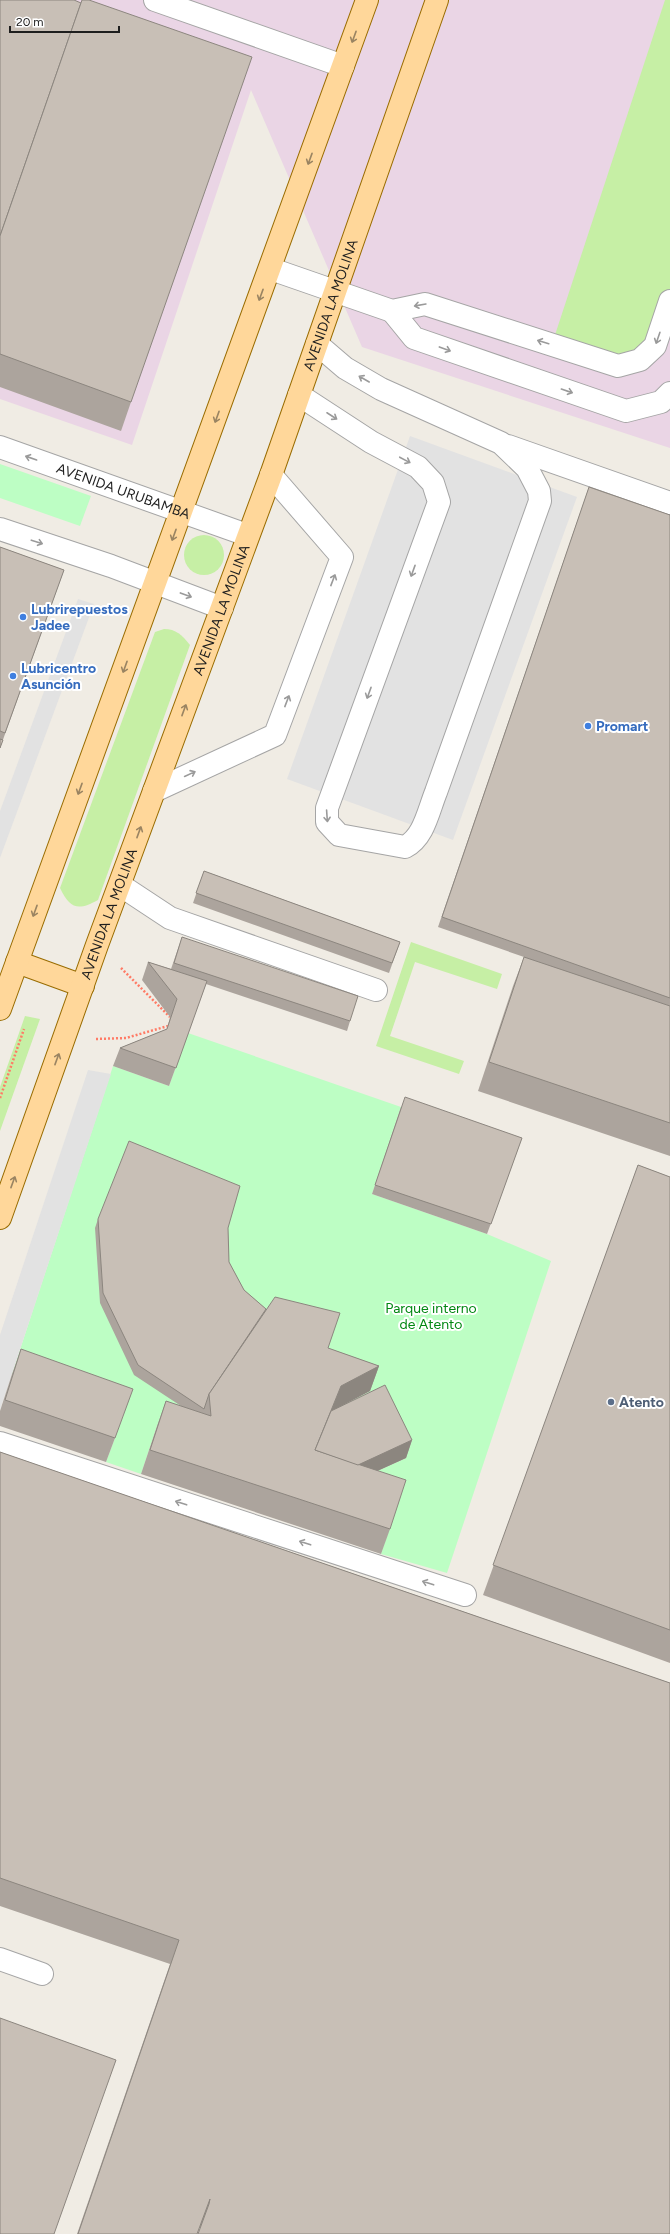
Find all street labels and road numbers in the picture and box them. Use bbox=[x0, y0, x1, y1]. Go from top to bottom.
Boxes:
street label: AVENIDA LA MOLINA bbox=[300, 236, 361, 373]
street label: AVENIDA URUBAMBA bbox=[54, 459, 193, 523]
street label: AVENIDA LA MOLINA bbox=[189, 542, 253, 678]
street label: AVENIDA LA MOLINA bbox=[77, 845, 141, 982]

